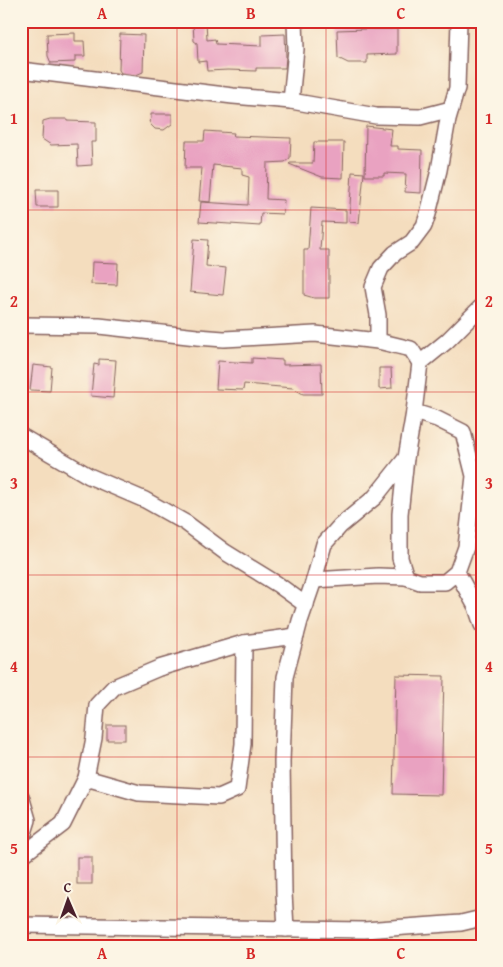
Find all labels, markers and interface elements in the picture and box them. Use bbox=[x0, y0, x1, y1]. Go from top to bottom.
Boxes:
text: A bbox=[97, 1, 108, 25]
text: B bbox=[246, 1, 256, 25]
text: C bbox=[396, 1, 406, 25]
text: 1 bbox=[10, 106, 18, 130]
text: 1 bbox=[485, 106, 493, 130]
text: 2 bbox=[10, 289, 18, 313]
text: 2 bbox=[485, 289, 493, 313]
text: 3 bbox=[10, 471, 18, 495]
text: 3 bbox=[485, 471, 493, 495]
text: 4 bbox=[10, 654, 18, 678]
text: 4 bbox=[485, 654, 493, 678]
text: 5 bbox=[10, 836, 18, 860]
text: 5 bbox=[485, 836, 493, 860]
north arrow bbox=[42, 874, 92, 924]
text: С bbox=[63, 877, 72, 897]
text: A bbox=[97, 941, 108, 965]
text: B bbox=[246, 941, 256, 965]
text: C bbox=[396, 941, 406, 965]

